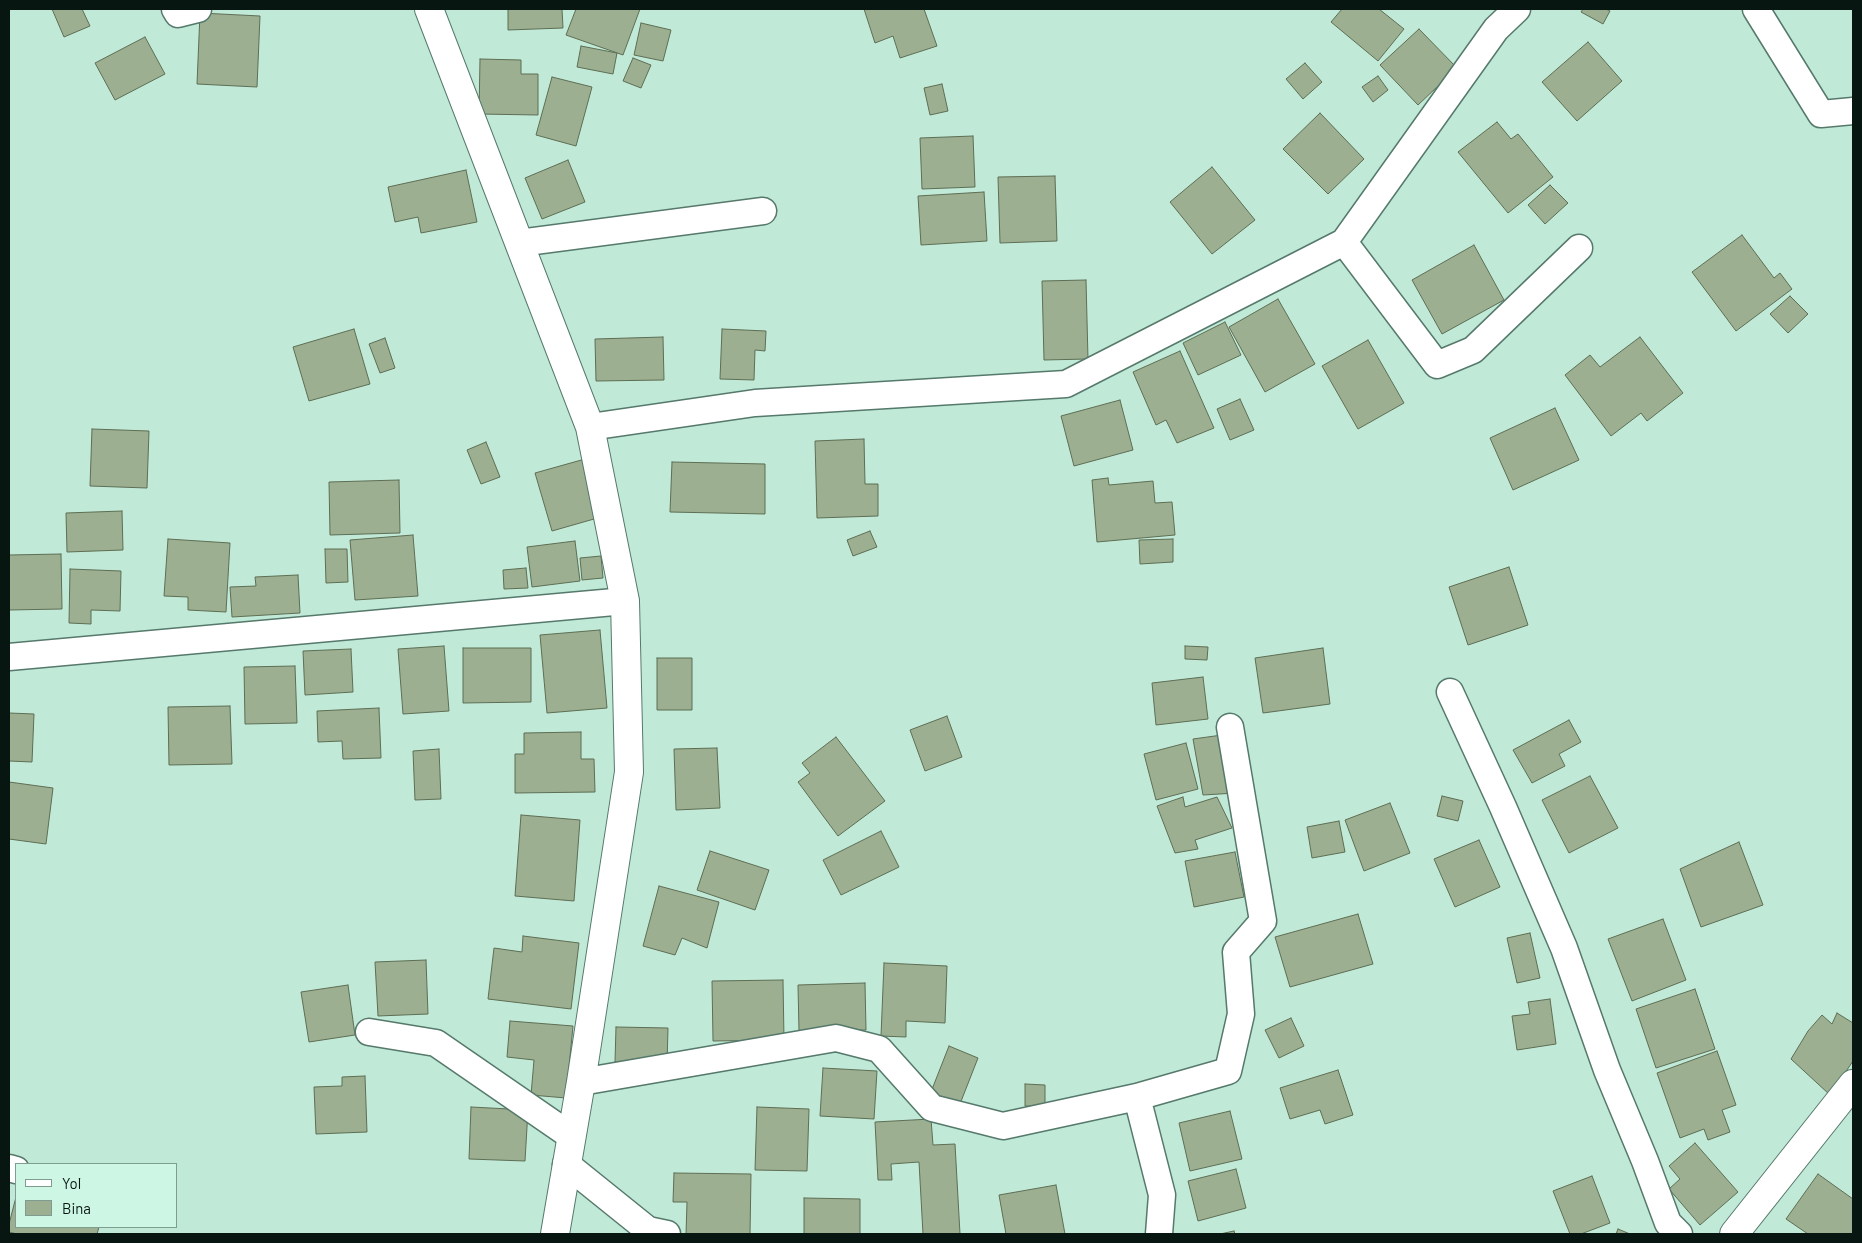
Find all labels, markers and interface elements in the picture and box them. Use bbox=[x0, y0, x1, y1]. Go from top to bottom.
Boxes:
legend bbox=[15, 1163, 178, 1228]
text: Yol bbox=[62, 1174, 81, 1192]
text: Bina bbox=[62, 1199, 91, 1217]

